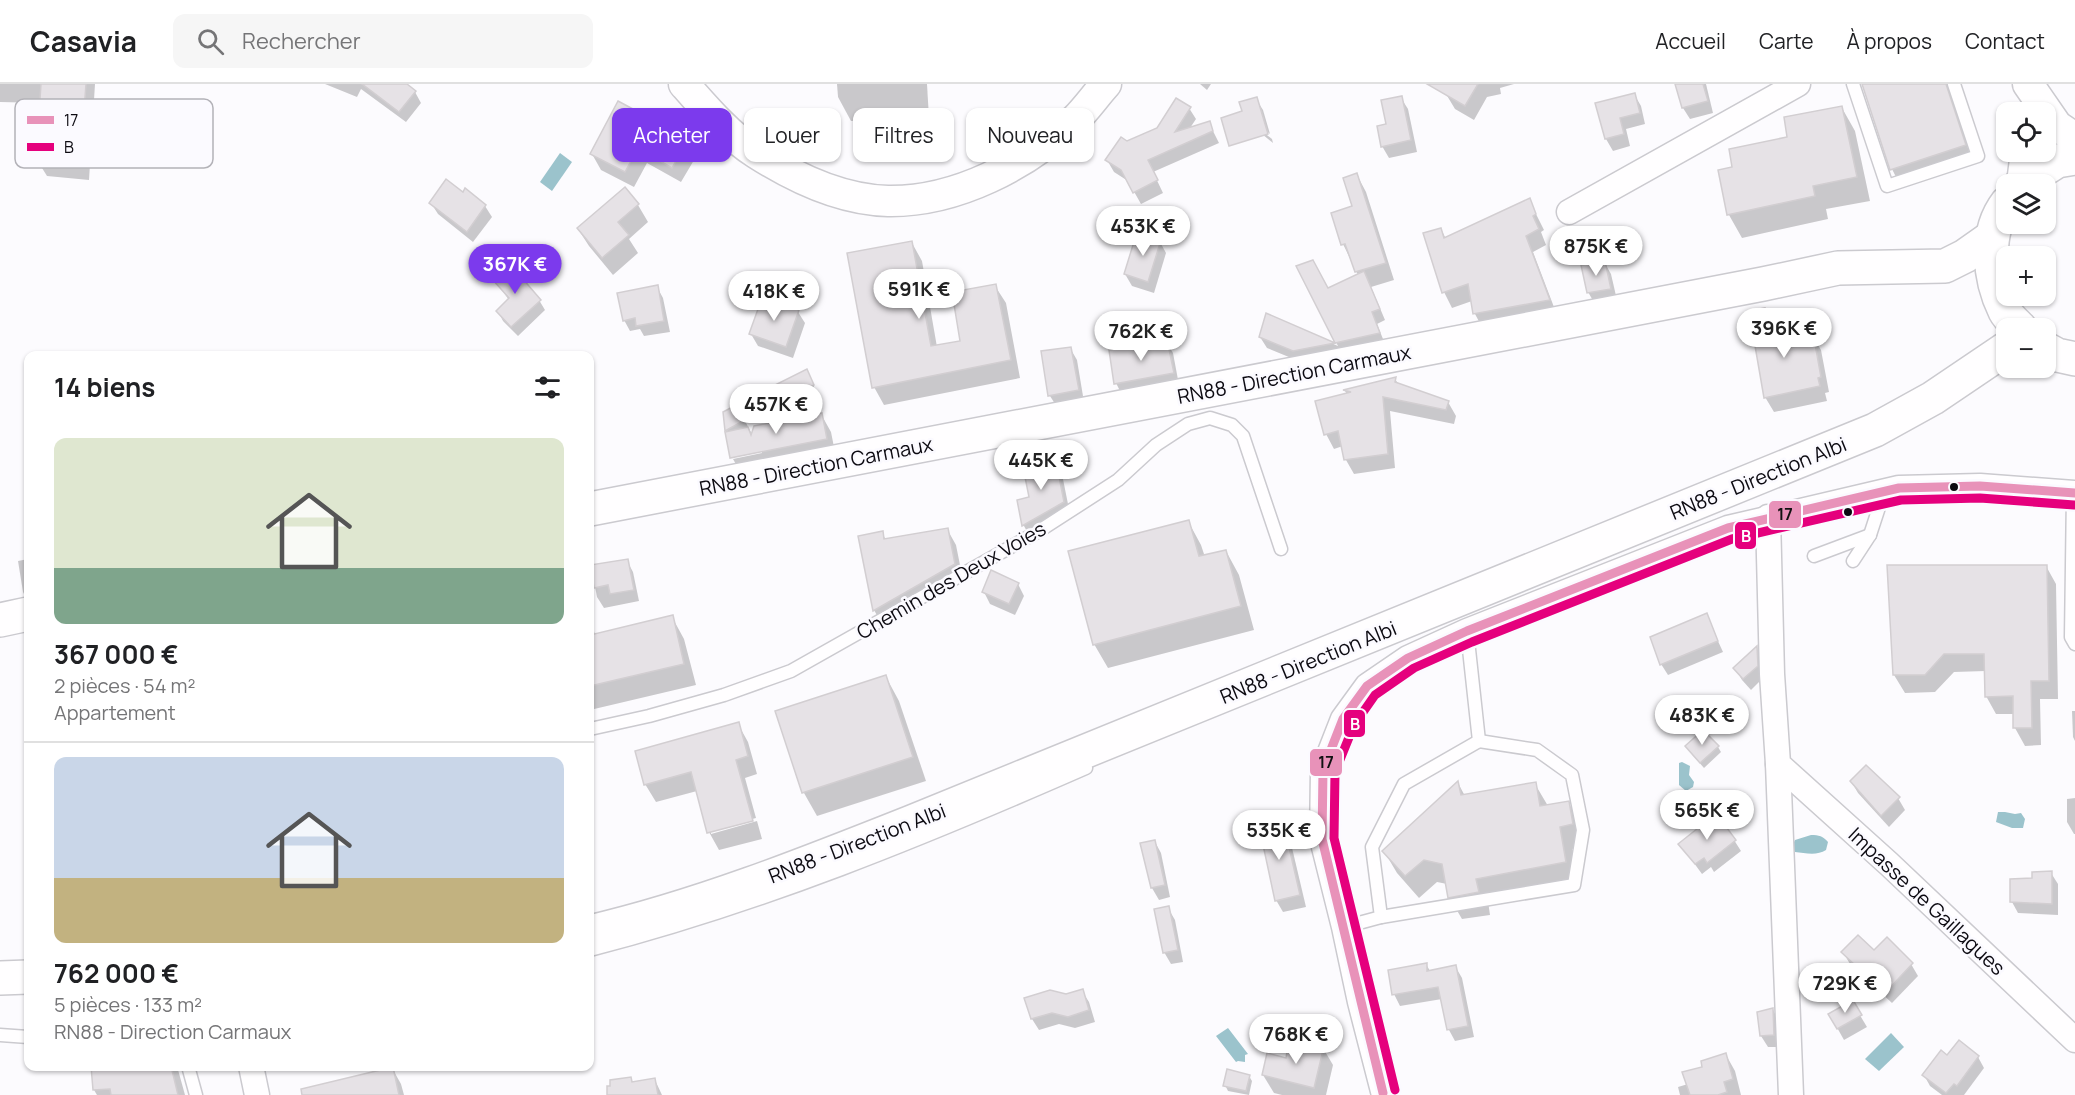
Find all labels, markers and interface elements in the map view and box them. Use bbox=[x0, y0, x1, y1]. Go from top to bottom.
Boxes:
search box bbox=[173, 14, 593, 68]
text: Casavia bbox=[30, 22, 137, 60]
icon: search bbox=[194, 25, 227, 58]
text: Rechercher bbox=[242, 26, 361, 56]
text: Accueil bbox=[1655, 27, 1726, 55]
text: Carte bbox=[1759, 27, 1813, 55]
text: À propos bbox=[1846, 27, 1932, 55]
text: Contact bbox=[1965, 27, 2045, 55]
legend bbox=[15, 99, 213, 168]
map controls bbox=[1996, 102, 2056, 378]
button: locate bbox=[1996, 102, 2056, 162]
chip: Acheter bbox=[612, 108, 732, 162]
chip: Louer bbox=[744, 108, 841, 162]
chip: Filtres bbox=[853, 108, 954, 162]
chip: Nouveau bbox=[966, 108, 1094, 162]
text: 17 bbox=[64, 109, 78, 131]
text: B bbox=[64, 136, 74, 158]
button: layers bbox=[1996, 174, 2056, 234]
pin: 453K € bbox=[1094, 206, 1192, 257]
text: 453K € bbox=[1110, 212, 1176, 239]
pin: 875K € bbox=[1547, 226, 1645, 277]
text: 875K € bbox=[1564, 232, 1628, 259]
pin: 367K € bbox=[466, 244, 564, 295]
button: + bbox=[1996, 246, 2056, 306]
text: 367K € bbox=[483, 250, 547, 277]
pin: 591K € bbox=[870, 269, 968, 320]
pin: 418K € bbox=[725, 271, 823, 322]
text: 591K € bbox=[887, 275, 951, 302]
text: 418K € bbox=[742, 277, 806, 304]
pin: 396K € bbox=[1735, 308, 1833, 359]
pin: 762K € bbox=[1092, 311, 1190, 362]
text: 396K € bbox=[1751, 314, 1817, 341]
text: 762K € bbox=[1108, 317, 1174, 344]
button: − bbox=[1996, 318, 2056, 378]
street label: RN88 - Direction Carmaux bbox=[1175, 338, 1413, 410]
text: 14 biens bbox=[54, 369, 155, 405]
icon: filters bbox=[531, 371, 564, 404]
pin: 457K € bbox=[727, 384, 825, 435]
text: 457K € bbox=[744, 390, 808, 417]
street label: RN88 - Direction Carmaux bbox=[697, 430, 935, 502]
street label: RN88 - Direction Albi bbox=[1666, 430, 1850, 526]
pin: 445K € bbox=[992, 440, 1090, 491]
text: 445K € bbox=[1008, 446, 1074, 473]
icon: home bbox=[255, 477, 363, 585]
unlabelled marker bbox=[1948, 481, 1960, 493]
line badge: 17 bbox=[1768, 500, 1802, 529]
text: 17 bbox=[1777, 503, 1793, 525]
unlabelled marker bbox=[1842, 506, 1854, 518]
street label: Chemin des Deux Voies bbox=[851, 515, 1051, 645]
line badge: B bbox=[1734, 521, 1757, 550]
text: B bbox=[1741, 525, 1751, 547]
street label: RN88 - Direction Albi bbox=[1216, 614, 1400, 710]
text: 367 000 € bbox=[54, 636, 179, 672]
text: 2 pièces · 54 m² bbox=[54, 672, 195, 699]
pin: 483K € bbox=[1653, 695, 1751, 746]
text: Appartement bbox=[54, 699, 176, 726]
text: 483K € bbox=[1669, 701, 1735, 728]
line badge: B bbox=[1343, 709, 1366, 738]
text: B bbox=[1350, 713, 1360, 735]
line badge: 17 bbox=[1309, 748, 1343, 777]
text: 17 bbox=[1318, 751, 1334, 773]
pin: 565K € bbox=[1658, 790, 1756, 841]
icon: home bbox=[255, 796, 363, 904]
text: 565K € bbox=[1674, 796, 1740, 823]
street label: RN88 - Direction Albi bbox=[764, 797, 950, 889]
pin: 535K € bbox=[1230, 810, 1328, 861]
text: 535K € bbox=[1246, 816, 1312, 843]
street label: Impasse de Gaillagues bbox=[1843, 821, 2011, 981]
text: 762 000 € bbox=[54, 955, 179, 991]
pin: 729K € bbox=[1796, 963, 1894, 1014]
text: 729K € bbox=[1812, 969, 1878, 996]
text: 5 pièces · 133 m² bbox=[54, 991, 202, 1018]
pin: 768K € bbox=[1247, 1014, 1345, 1065]
text: RN88 - Direction Carmaux bbox=[54, 1018, 291, 1045]
text: 768K € bbox=[1263, 1020, 1329, 1047]

